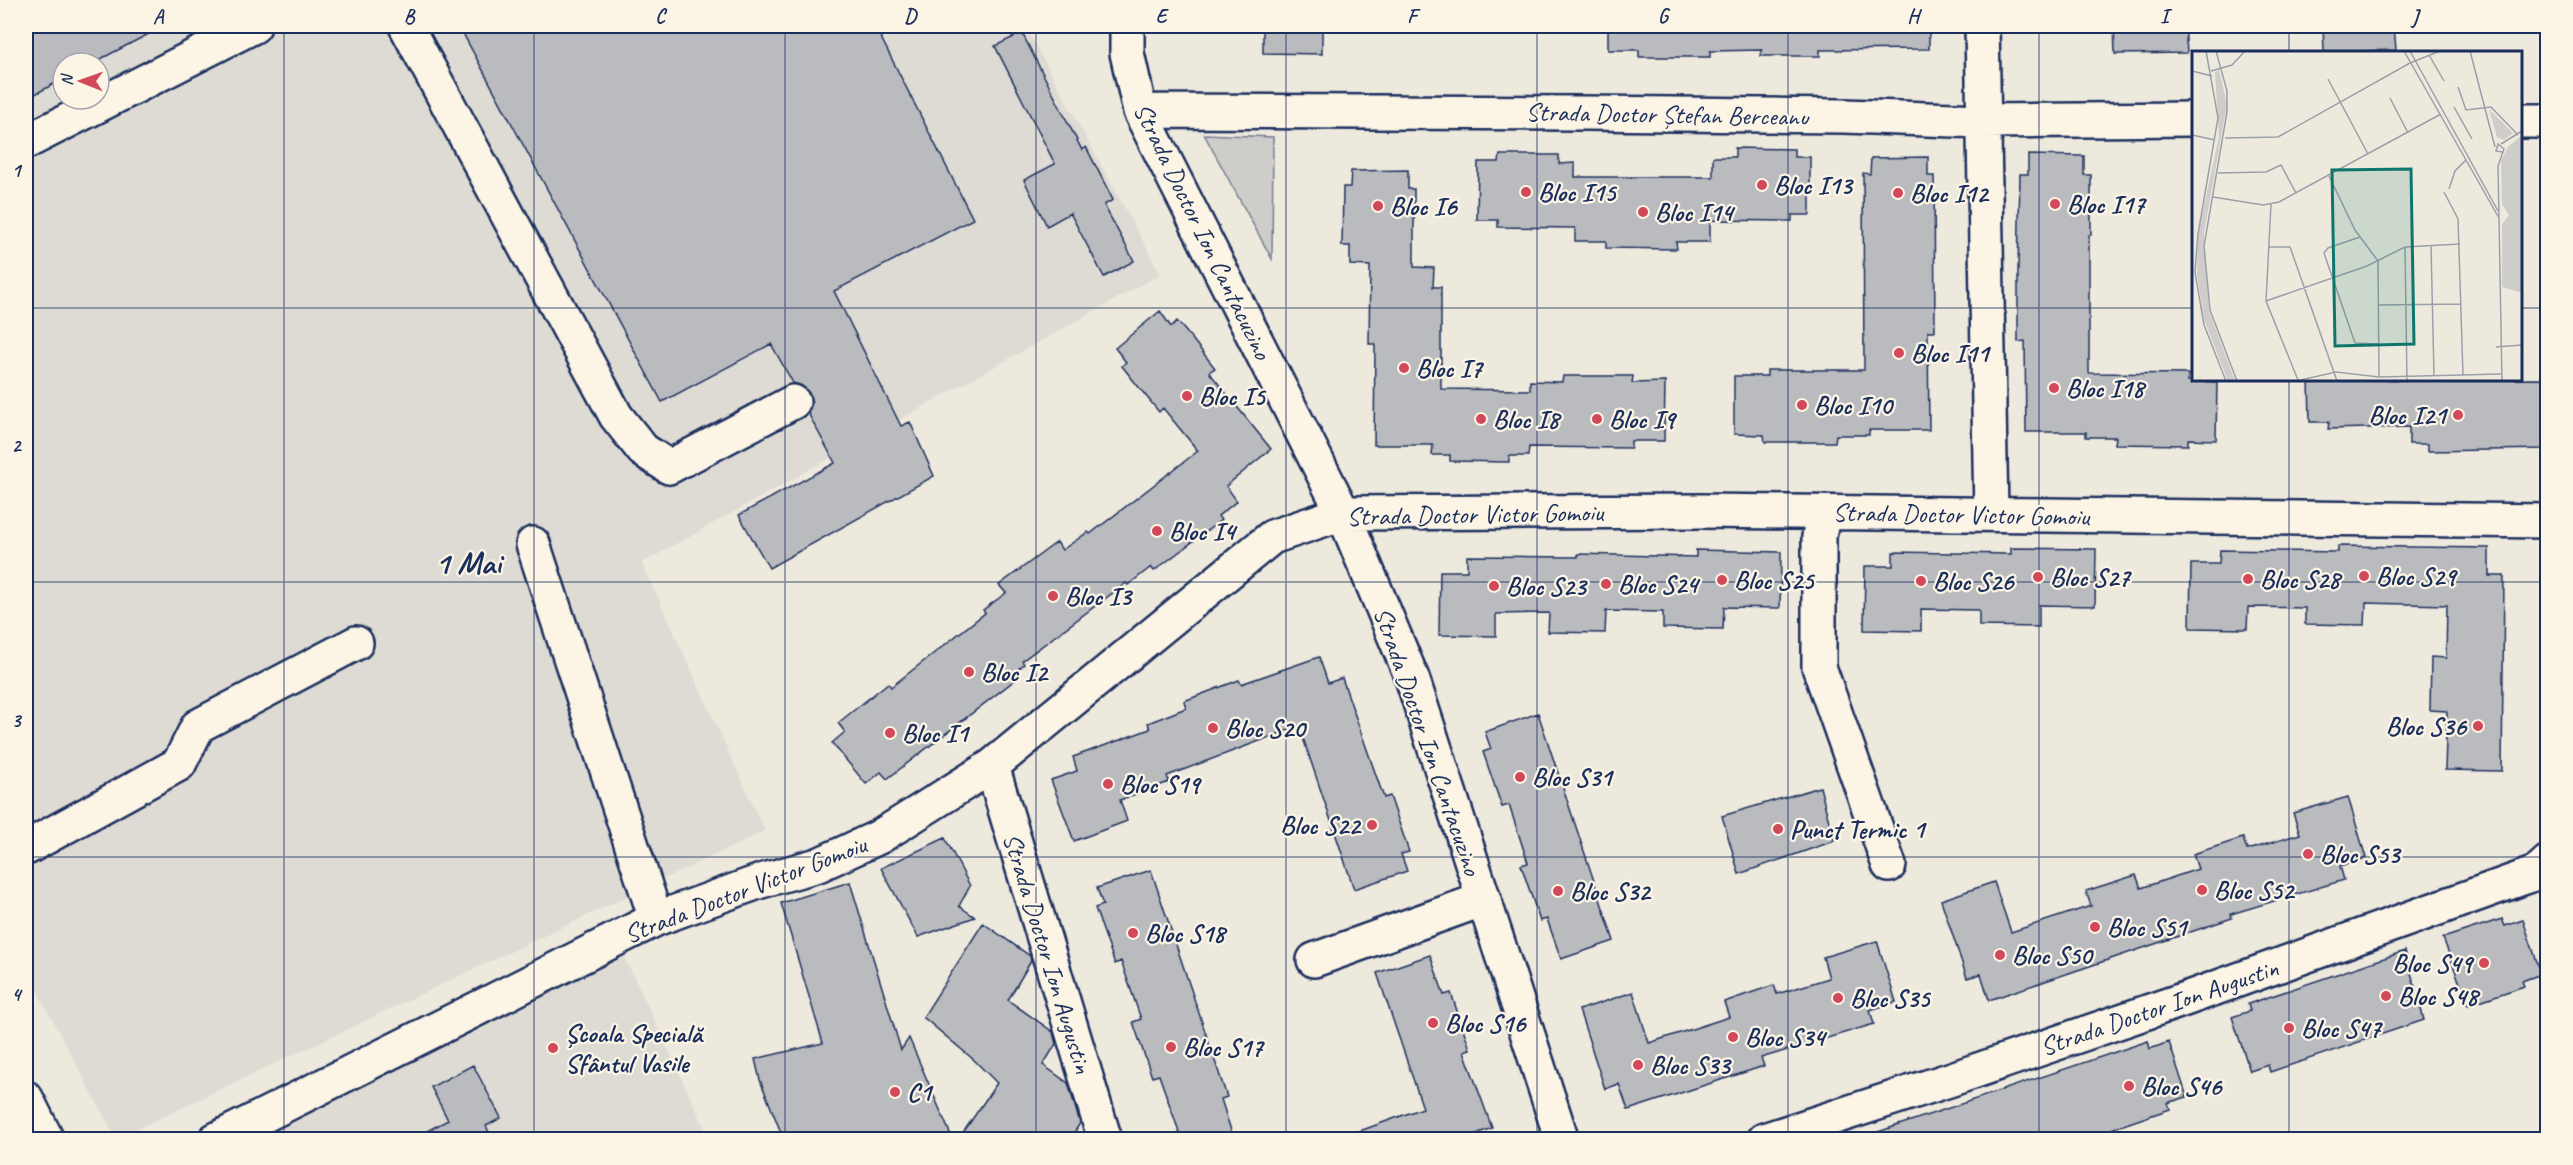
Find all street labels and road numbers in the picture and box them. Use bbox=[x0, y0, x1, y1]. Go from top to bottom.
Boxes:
street label: Strada Doctor Ștefan Berceanu bbox=[1525, 96, 1810, 133]
street label: Strada Doctor Ion Cantacuzino bbox=[1126, 98, 1280, 366]
street label: Strada Doctor Victor Gomoiu bbox=[1346, 496, 1605, 533]
street label: Strada Doctor Victor Gomoiu bbox=[1832, 496, 2091, 533]
street label: Strada Doctor Ion Cantacuzino bbox=[1366, 603, 1490, 881]
street label: Strada Doctor Victor Gomoiu bbox=[619, 828, 872, 951]
street label: Strada Doctor Ion Augustin bbox=[995, 829, 1100, 1078]
street label: Strada Doctor Ion Augustin bbox=[2036, 951, 2283, 1064]

